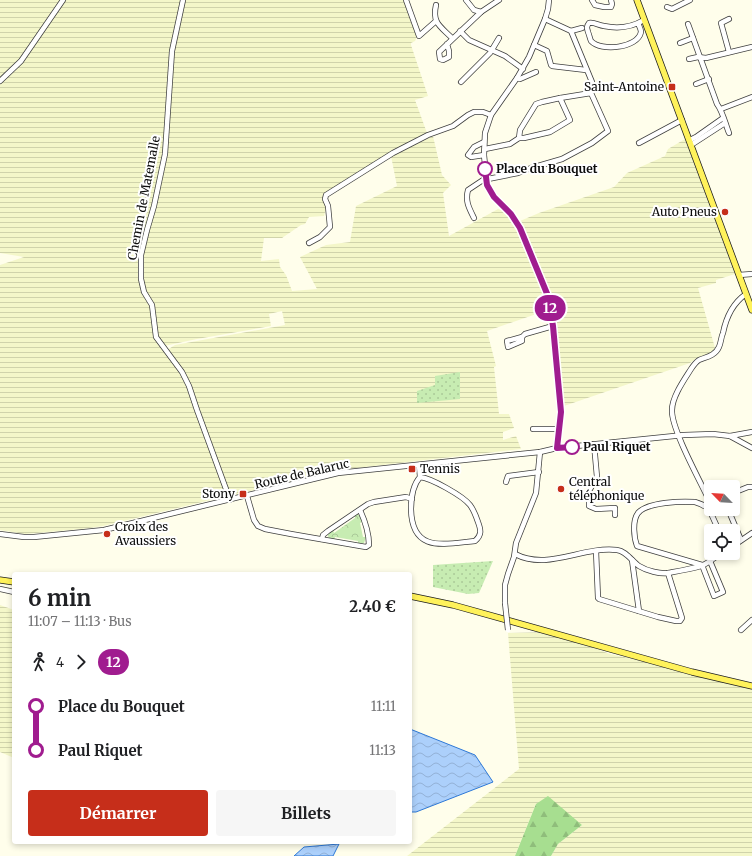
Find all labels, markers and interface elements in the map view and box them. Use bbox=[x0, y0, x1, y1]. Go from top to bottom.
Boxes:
place label: Saint-Antoine bbox=[584, 79, 664, 94]
marker: Saint-Antoine bbox=[667, 82, 677, 92]
street label: Chemin de Matemalle bbox=[124, 135, 163, 261]
marker: Place du Bouquet bbox=[477, 161, 493, 177]
place label: Place du Bouquet bbox=[496, 161, 598, 176]
place label: Auto Pneus bbox=[651, 204, 717, 219]
marker: Auto Pneus bbox=[720, 207, 730, 217]
line badge: 12 bbox=[532, 295, 568, 321]
text: 12 bbox=[543, 299, 557, 317]
marker: Paul Riquet bbox=[564, 439, 580, 455]
place label: Paul Riquet bbox=[583, 439, 651, 454]
street label: Route de Balaruc bbox=[253, 455, 351, 492]
place label: Tennis bbox=[420, 461, 460, 476]
marker: Tennis bbox=[407, 464, 417, 474]
place label: Central téléphonique bbox=[569, 474, 644, 503]
north arrow bbox=[704, 480, 740, 516]
map controls bbox=[704, 480, 740, 560]
marker: Central téléphonique bbox=[556, 484, 566, 494]
place label: Stony bbox=[202, 486, 235, 501]
marker: Stony bbox=[238, 489, 248, 499]
place label: Croix des Avaussiers bbox=[114, 519, 176, 548]
button: locate bbox=[704, 524, 740, 560]
marker: Croix des Avaussiers bbox=[102, 529, 112, 539]
text: 6 min bbox=[28, 584, 91, 612]
text: 2.40 € bbox=[349, 597, 396, 616]
text: 11:07 – 11:13 · Bus bbox=[28, 613, 132, 630]
icon: walk bbox=[28, 651, 50, 673]
icon: forward bbox=[70, 651, 92, 673]
text: 12 bbox=[106, 653, 121, 671]
text: 4 bbox=[56, 654, 64, 671]
text: Place du Bouquet bbox=[58, 697, 185, 716]
text: 11:11 bbox=[371, 698, 396, 715]
text: Paul Riquet bbox=[58, 741, 143, 760]
text: 11:13 bbox=[369, 742, 396, 759]
button: Démarrer bbox=[28, 790, 208, 836]
button: Billets bbox=[216, 790, 396, 836]

